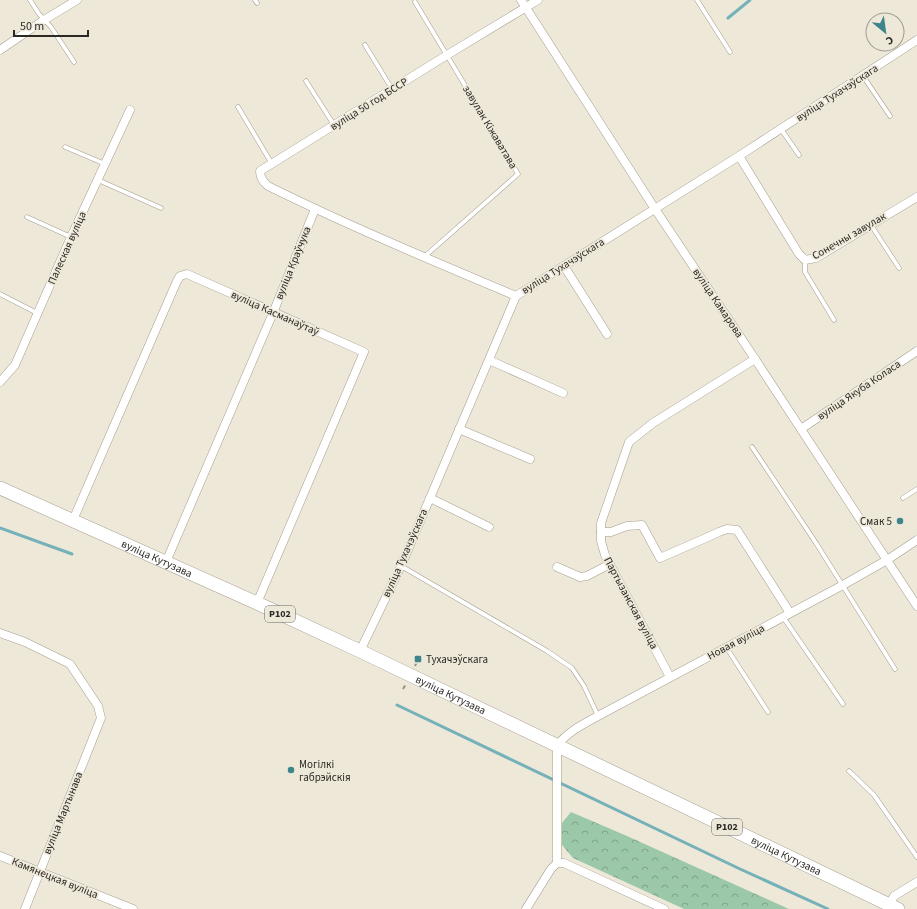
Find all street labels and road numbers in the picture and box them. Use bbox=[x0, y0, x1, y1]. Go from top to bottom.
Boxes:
street label: вуліца Тухачэўскага bbox=[793, 61, 881, 125]
street label: вуліца 50 год БССР bbox=[327, 74, 411, 134]
street label: завулак Кіжаватава bbox=[459, 83, 521, 171]
street label: Сонечны завулак bbox=[809, 208, 889, 263]
street label: Палеская вуліца bbox=[44, 209, 90, 287]
street label: вуліца Краўчука bbox=[271, 224, 315, 302]
street label: вуліца Тухачэўскага bbox=[519, 234, 607, 298]
street label: вуліца Камарова bbox=[689, 265, 747, 341]
street label: вуліца Касманаўтаў bbox=[229, 287, 321, 339]
street label: вуліца Якуба Коласа bbox=[814, 356, 904, 424]
street label: вуліца Тухачэўскага bbox=[379, 506, 431, 600]
street label: вуліца Кутузава bbox=[119, 536, 195, 581]
street label: Партызанская вуліца bbox=[600, 554, 662, 652]
road number: Р102 bbox=[265, 606, 295, 622]
street label: Новая вуліца bbox=[705, 621, 767, 663]
street label: вуліца Кутузава bbox=[413, 671, 489, 718]
street label: вуліца Мартынава bbox=[40, 769, 86, 857]
road number: Р102 bbox=[712, 819, 742, 835]
street label: вуліца Кутузава bbox=[749, 832, 824, 879]
street label: Камянецкая вуліца bbox=[10, 854, 100, 902]

